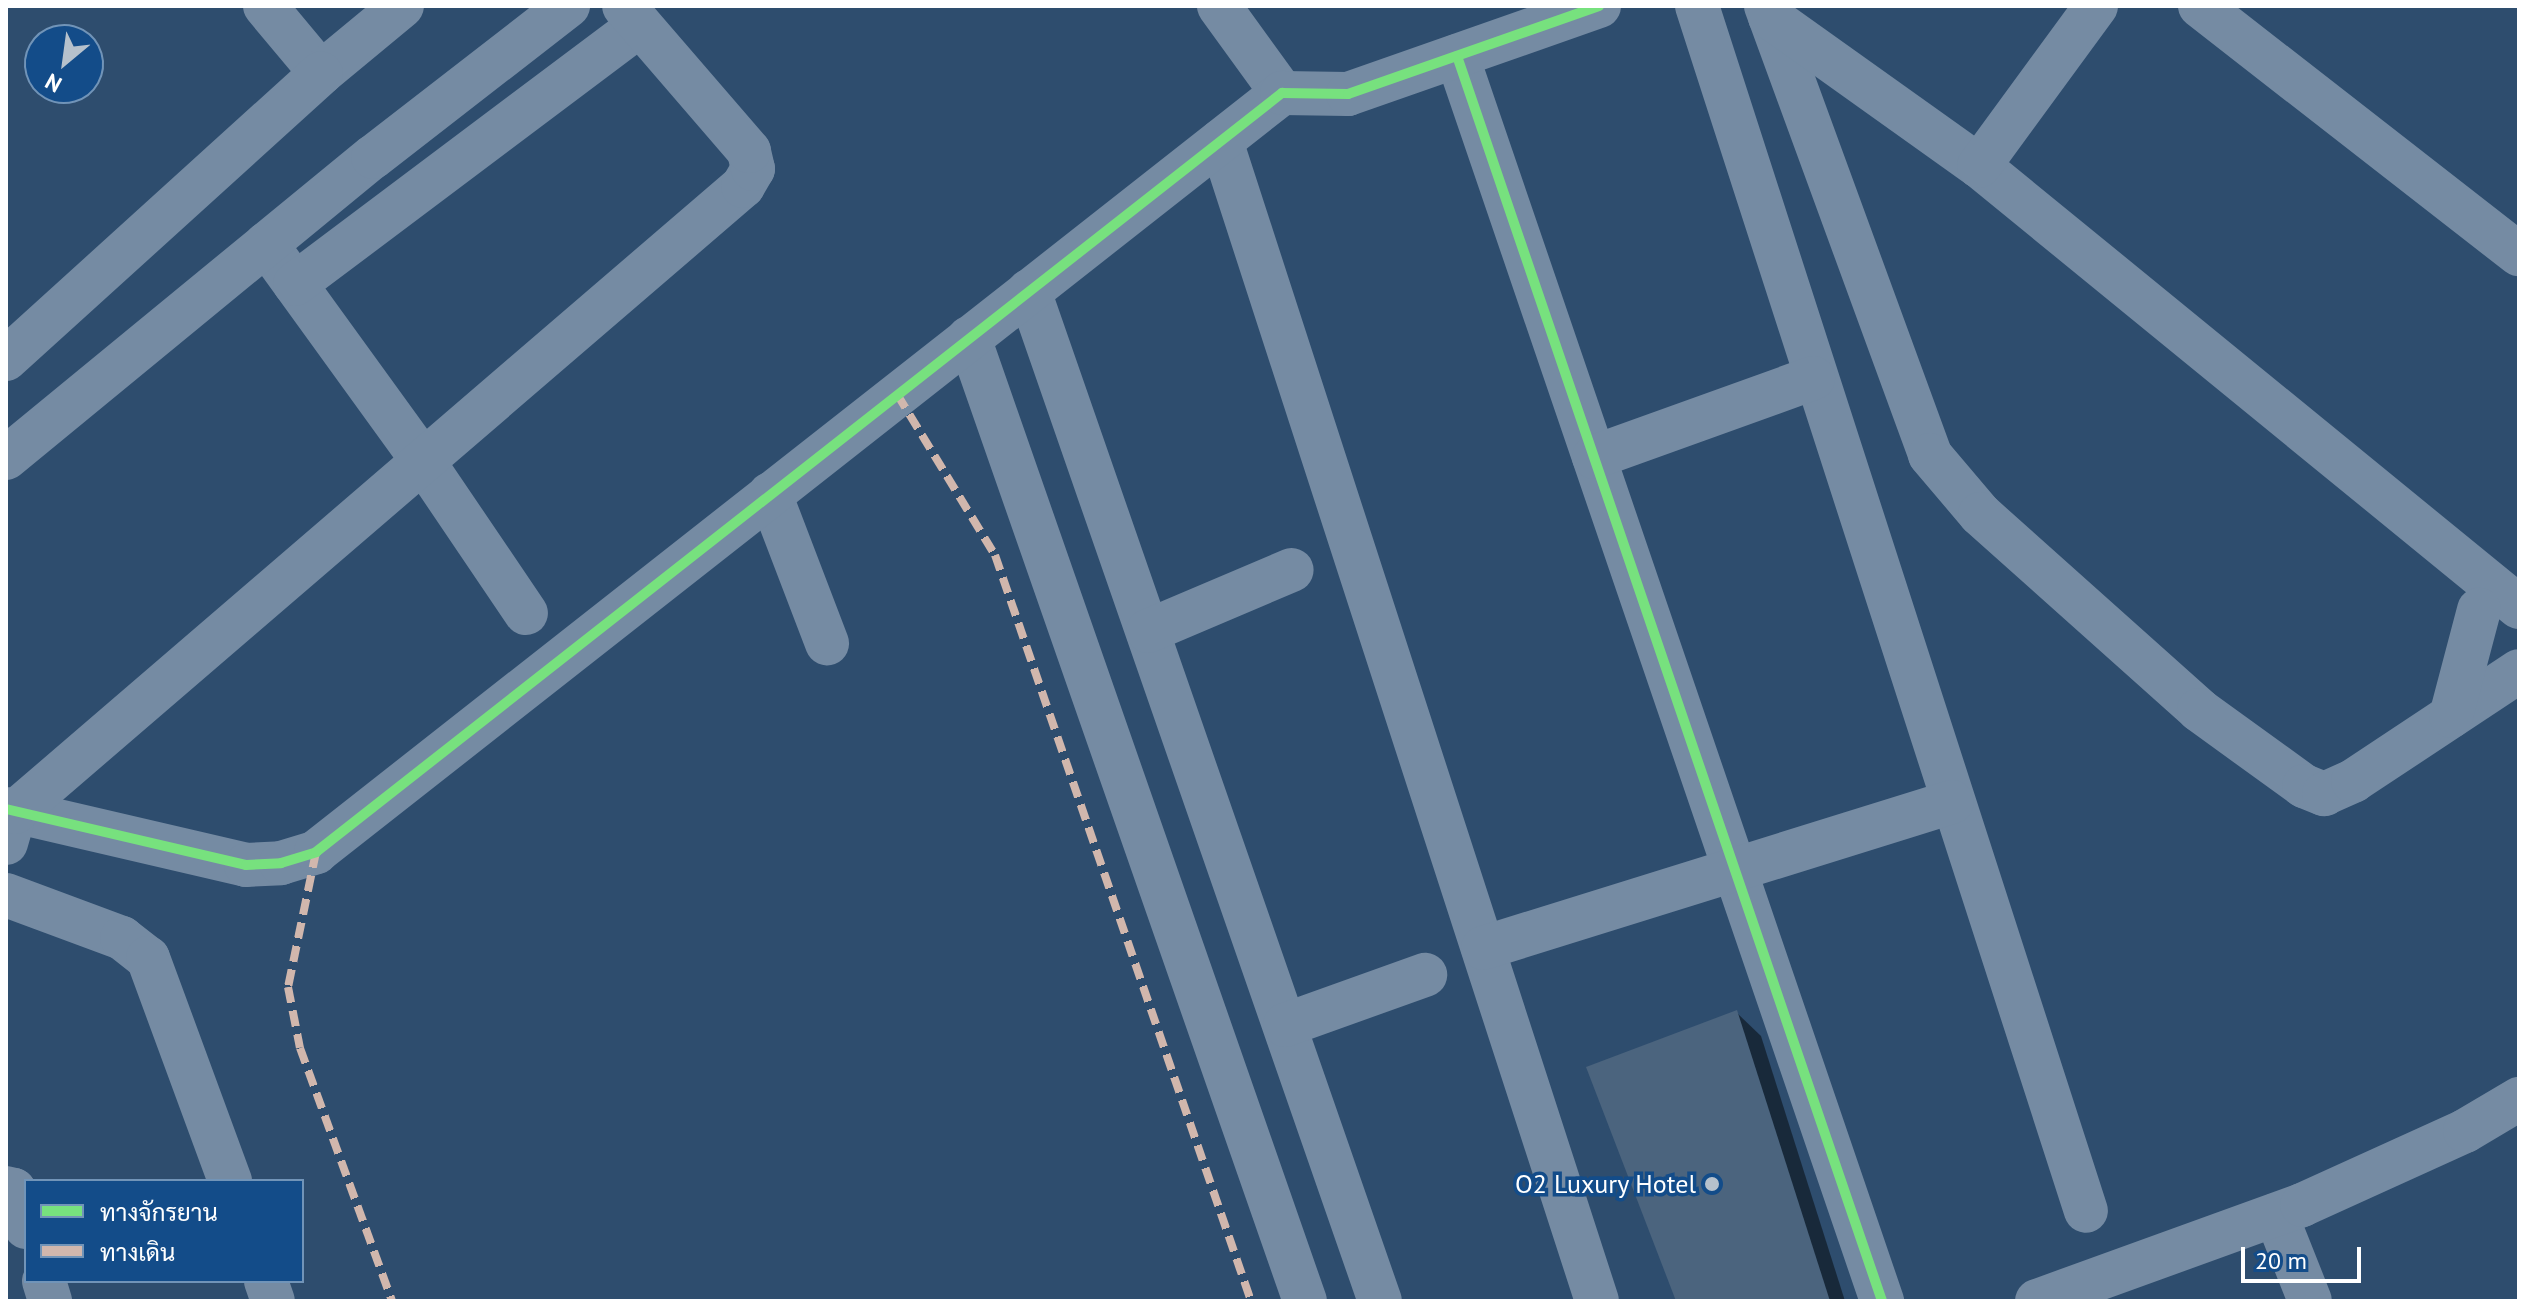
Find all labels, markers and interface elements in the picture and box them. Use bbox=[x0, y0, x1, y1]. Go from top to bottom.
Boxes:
north arrow bbox=[24, 24, 104, 104]
text: N bbox=[40, 67, 66, 99]
place label: O2 Luxury Hotel bbox=[1514, 1168, 1696, 1200]
marker: O2 Luxury Hotel bbox=[1703, 1175, 1721, 1193]
legend bbox=[24, 1179, 304, 1283]
text: ทางจักรยาน bbox=[100, 1197, 218, 1228]
scale bar bbox=[2245, 1231, 2365, 1281]
text: ทางเดิน bbox=[100, 1237, 175, 1268]
text: 20 m bbox=[2255, 1245, 2307, 1276]

